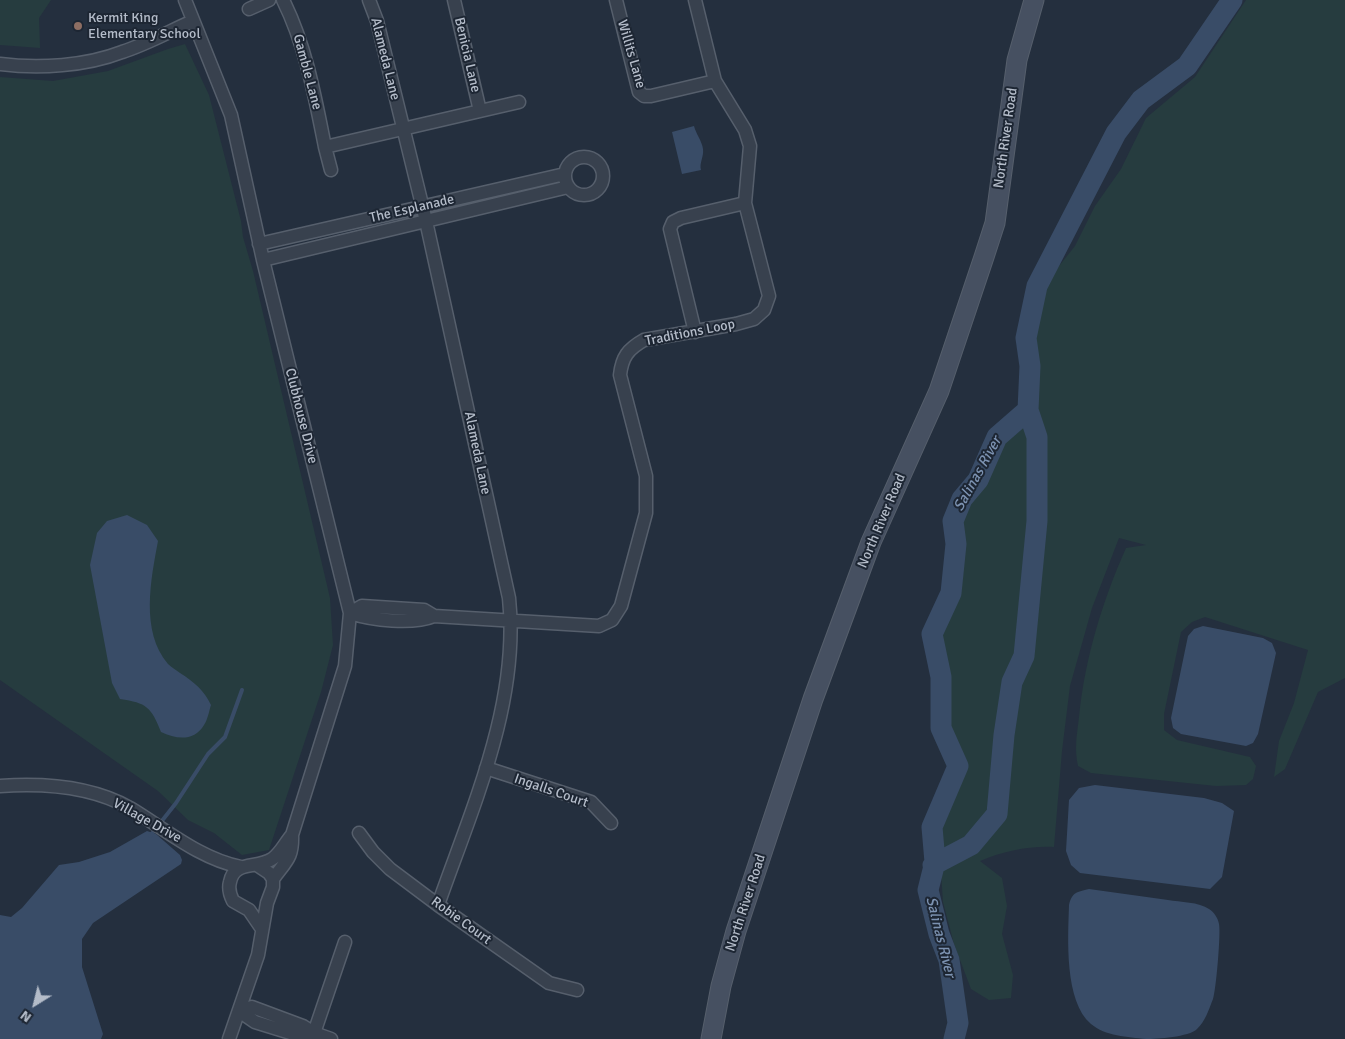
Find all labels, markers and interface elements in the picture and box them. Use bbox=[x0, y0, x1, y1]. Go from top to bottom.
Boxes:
place label: Kermit King Elementary School bbox=[88, 10, 201, 42]
street label: Alameda Lane bbox=[367, 16, 403, 102]
street label: Benicia Lane bbox=[450, 16, 484, 94]
street label: Willits Lane bbox=[613, 18, 649, 90]
marker: Kermit King Elementary School bbox=[72, 20, 84, 32]
street label: Gamble Lane bbox=[289, 32, 325, 112]
street label: North River Road bbox=[991, 87, 1021, 189]
street label: The Esplanade bbox=[368, 191, 456, 227]
street label: Traditions Loop bbox=[644, 316, 736, 350]
street label: Clubhouse Drive bbox=[281, 367, 321, 465]
street label: Alameda Lane bbox=[460, 410, 494, 496]
water label: Salinas River bbox=[950, 434, 1006, 514]
street label: North River Road bbox=[854, 471, 910, 571]
street label: Ingalls Court bbox=[512, 771, 590, 811]
street label: Village Drive bbox=[110, 795, 184, 847]
street label: North River Road bbox=[722, 852, 770, 954]
street label: Robie Court bbox=[428, 894, 494, 948]
water label: Salinas River bbox=[921, 895, 959, 979]
north arrow bbox=[10, 979, 60, 1029]
text: N bbox=[17, 1007, 35, 1026]

